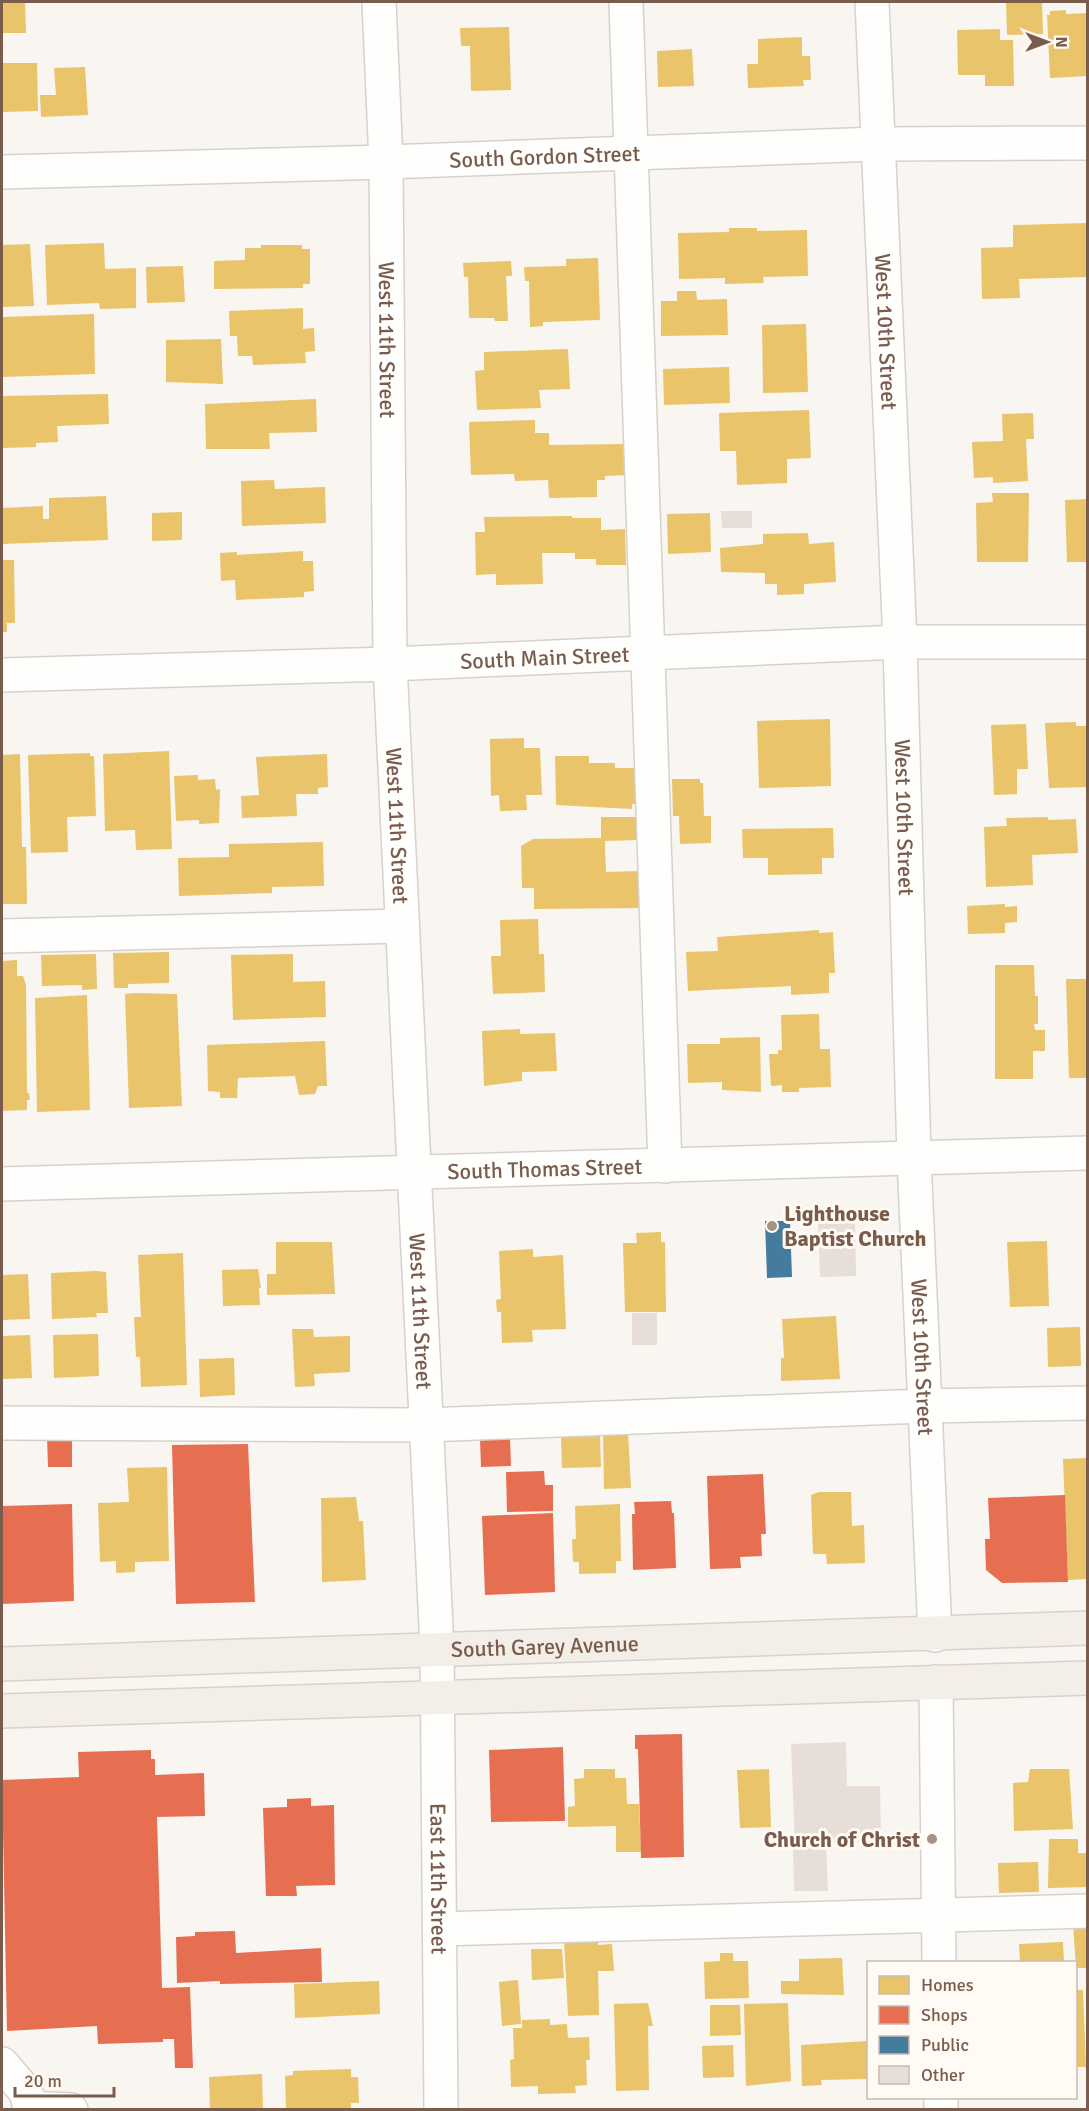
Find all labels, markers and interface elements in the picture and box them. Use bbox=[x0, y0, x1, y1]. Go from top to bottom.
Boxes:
north arrow bbox=[1017, 12, 1077, 72]
text: N bbox=[1051, 36, 1071, 48]
street label: South Gordon Street bbox=[449, 140, 641, 174]
street label: West 10th Street bbox=[869, 253, 903, 411]
street label: West 11th Street bbox=[373, 261, 401, 419]
street label: South Main Street bbox=[460, 641, 630, 675]
street label: West 10th Street bbox=[889, 739, 920, 896]
street label: West 11th Street bbox=[380, 747, 414, 905]
street label: South Thomas Street bbox=[447, 1153, 643, 1185]
place label: Lighthouse Baptist Church bbox=[784, 1200, 927, 1252]
marker: Lighthouse Baptist Church bbox=[765, 1219, 779, 1233]
street label: West 11th Street bbox=[403, 1232, 438, 1390]
street label: West 10th Street bbox=[905, 1278, 939, 1436]
street label: South Garey Avenue bbox=[450, 1630, 639, 1663]
street label: East 11th Street bbox=[424, 1803, 453, 1955]
place label: Church of Christ bbox=[764, 1826, 920, 1853]
marker: Church of Christ bbox=[925, 1832, 939, 1846]
legend bbox=[867, 1961, 1077, 2099]
text: Homes bbox=[921, 1974, 974, 1996]
text: Shops bbox=[921, 2004, 968, 2026]
text: Public bbox=[921, 2034, 969, 2056]
scale bar bbox=[15, 2060, 114, 2098]
text: Other bbox=[921, 2064, 965, 2086]
text: 20 m bbox=[24, 2070, 62, 2092]

